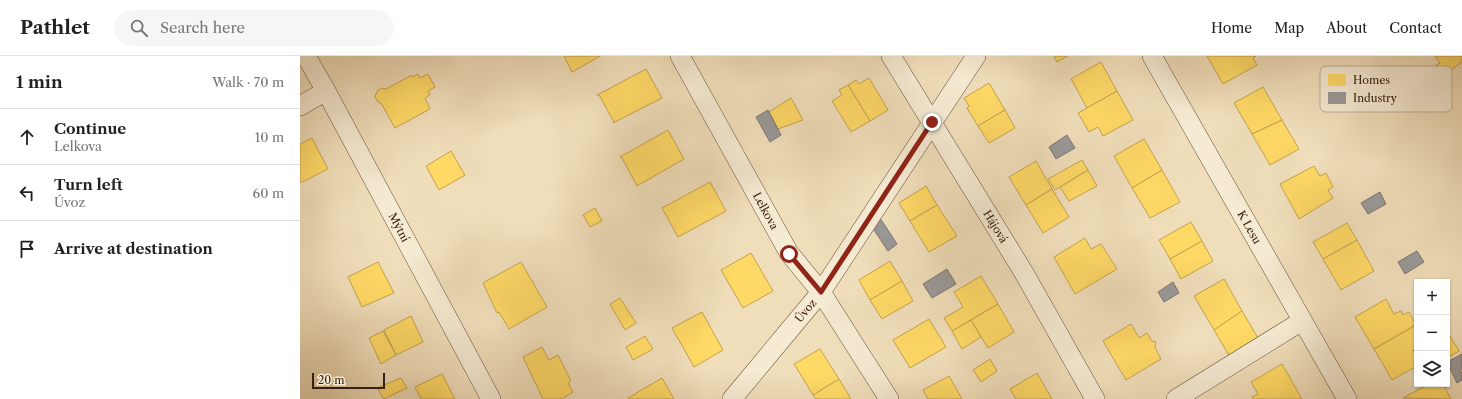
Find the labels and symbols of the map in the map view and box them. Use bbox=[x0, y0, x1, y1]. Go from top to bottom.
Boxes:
legend bbox=[1320, 66, 1452, 112]
text: Homes bbox=[1353, 73, 1390, 87]
text: Industry bbox=[1353, 91, 1398, 105]
route end bbox=[923, 113, 941, 131]
street label: Lelkova bbox=[750, 190, 782, 232]
street label: Hájová bbox=[980, 207, 1011, 246]
street label: K Lesu bbox=[1234, 208, 1265, 247]
street label: Mýtní bbox=[386, 210, 413, 245]
route start bbox=[780, 245, 798, 263]
street label: Úvoz bbox=[792, 296, 820, 325]
scale bar bbox=[312, 371, 385, 390]

